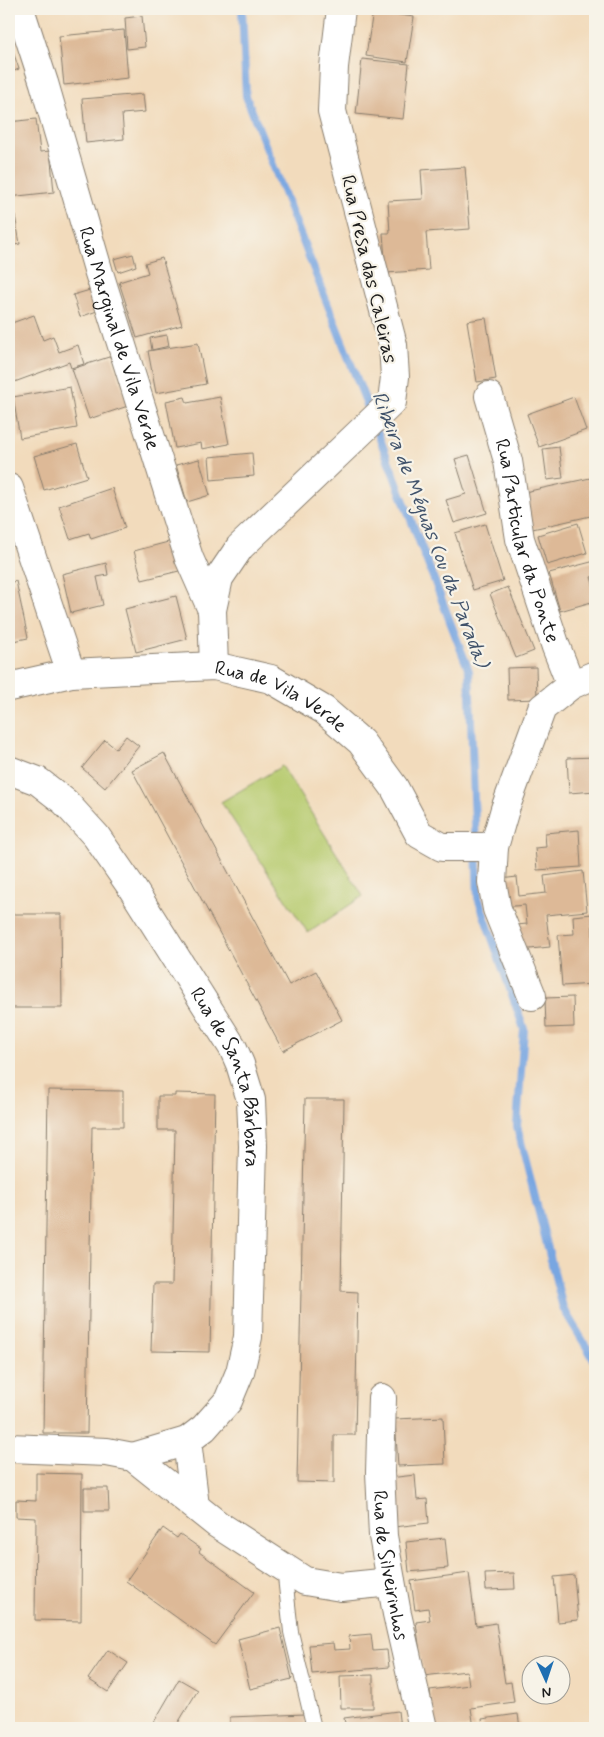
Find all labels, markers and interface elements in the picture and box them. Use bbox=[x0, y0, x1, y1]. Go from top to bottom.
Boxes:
street label: Rua Presa das Caleiras bbox=[334, 173, 403, 366]
street label: Rua Marginal de Vila Verde bbox=[71, 224, 166, 454]
water label: Ribeira de Méguas (ou da Parada) bbox=[364, 387, 497, 674]
street label: Rua Particular da Ponte bbox=[487, 436, 566, 647]
street label: Rua de Vila Verde bbox=[212, 655, 353, 739]
street label: Rua de Santa Bárbara bbox=[183, 982, 265, 1168]
street label: Rua de Silveirinhos bbox=[366, 1490, 415, 1643]
north arrow bbox=[522, 1654, 572, 1704]
text: N bbox=[541, 1683, 552, 1701]

